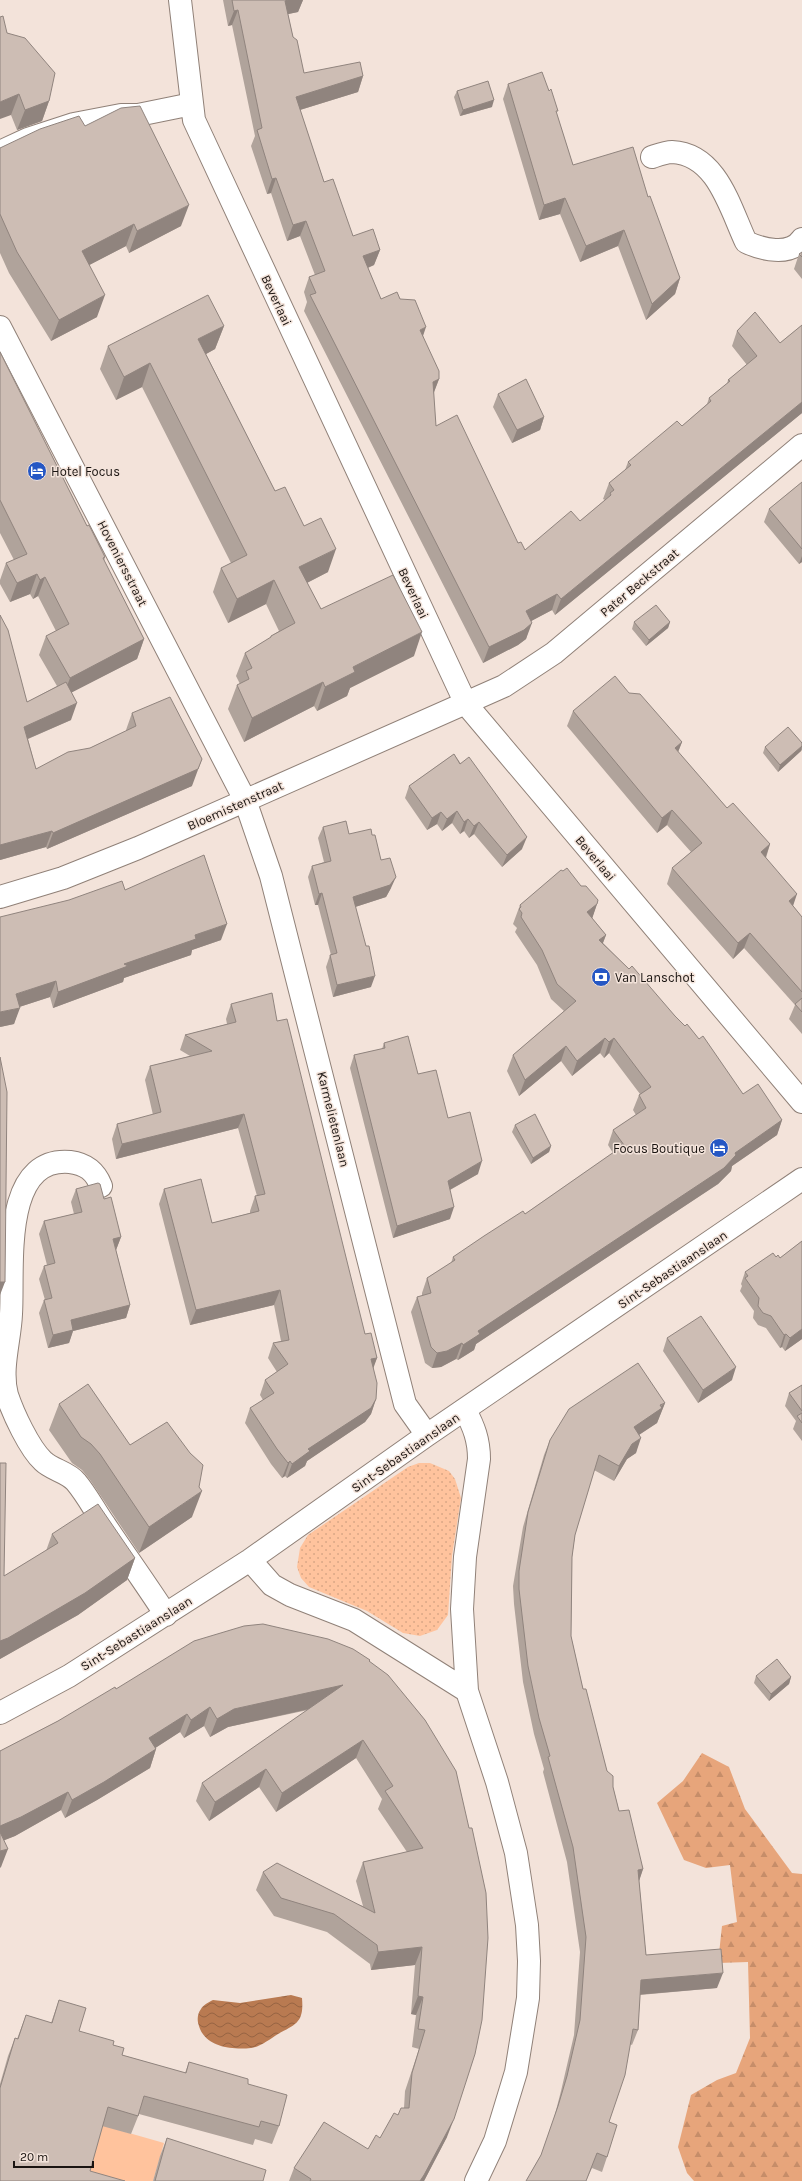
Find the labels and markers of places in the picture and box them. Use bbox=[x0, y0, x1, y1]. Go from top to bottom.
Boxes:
hotel icon: Hotel Focus bbox=[26, 460, 48, 482]
place label: Hotel Focus bbox=[51, 464, 120, 479]
bank icon: Van Lanschot bbox=[590, 966, 612, 988]
place label: Van Lanschot bbox=[615, 970, 695, 985]
hotel icon: Focus Boutique bbox=[708, 1137, 730, 1159]
place label: Focus Boutique bbox=[613, 1141, 705, 1157]

